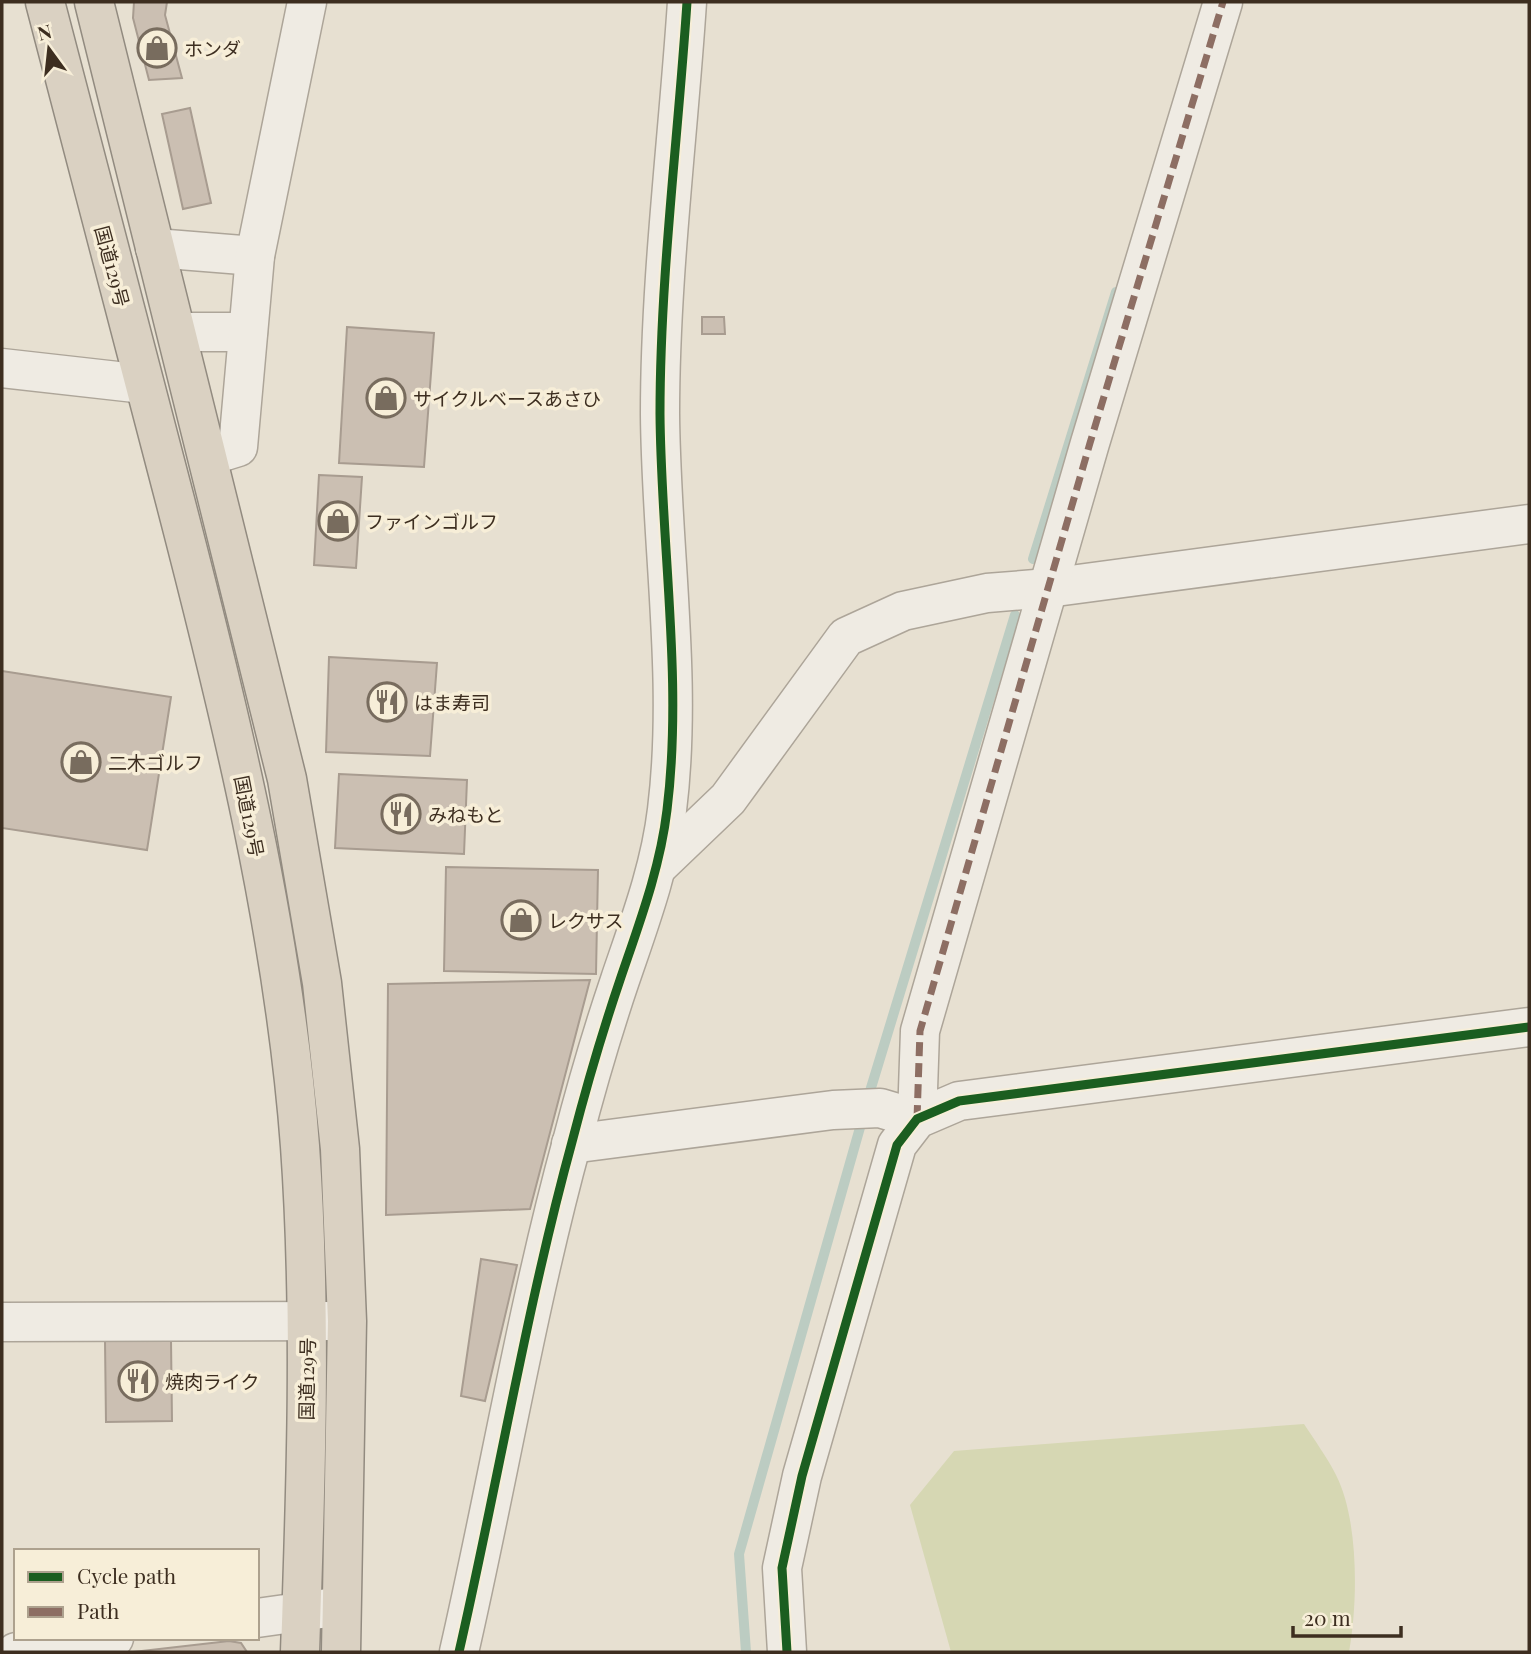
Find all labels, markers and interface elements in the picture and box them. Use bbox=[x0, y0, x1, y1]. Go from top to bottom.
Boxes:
north arrow bbox=[14, 14, 84, 84]
text: N bbox=[34, 17, 55, 46]
shop icon: ホンダ bbox=[136, 27, 178, 69]
place label: ホンダ bbox=[184, 35, 241, 61]
street label: 国道129号 bbox=[90, 223, 136, 309]
shop icon: サイクルベースあさひ bbox=[365, 377, 407, 419]
place label: サイクルベースあさひ bbox=[413, 385, 601, 411]
shop icon: ファインゴルフ bbox=[317, 500, 359, 542]
place label: ファインゴルフ bbox=[365, 508, 498, 534]
restaurant icon: はま寿司 bbox=[366, 681, 408, 723]
place label: はま寿司 bbox=[414, 689, 490, 715]
shop icon: 二木ゴルフ bbox=[60, 741, 102, 783]
place label: 二木ゴルフ bbox=[108, 749, 203, 775]
street label: 国道129号 bbox=[229, 773, 271, 859]
restaurant icon: みねもと bbox=[380, 793, 422, 835]
place label: みねもと bbox=[428, 801, 504, 827]
shop icon: レクサス bbox=[500, 899, 542, 941]
place label: レクサス bbox=[548, 907, 624, 933]
street label: 国道129号 bbox=[292, 1337, 320, 1421]
restaurant icon: 焼肉ライク bbox=[117, 1360, 159, 1402]
place label: 焼肉ライク bbox=[165, 1368, 260, 1394]
legend bbox=[14, 1549, 259, 1640]
text: Cycle path bbox=[77, 1561, 177, 1589]
scale bar bbox=[1293, 1594, 1402, 1638]
text: Path bbox=[77, 1596, 120, 1624]
text: 20 m bbox=[1304, 1603, 1351, 1631]

